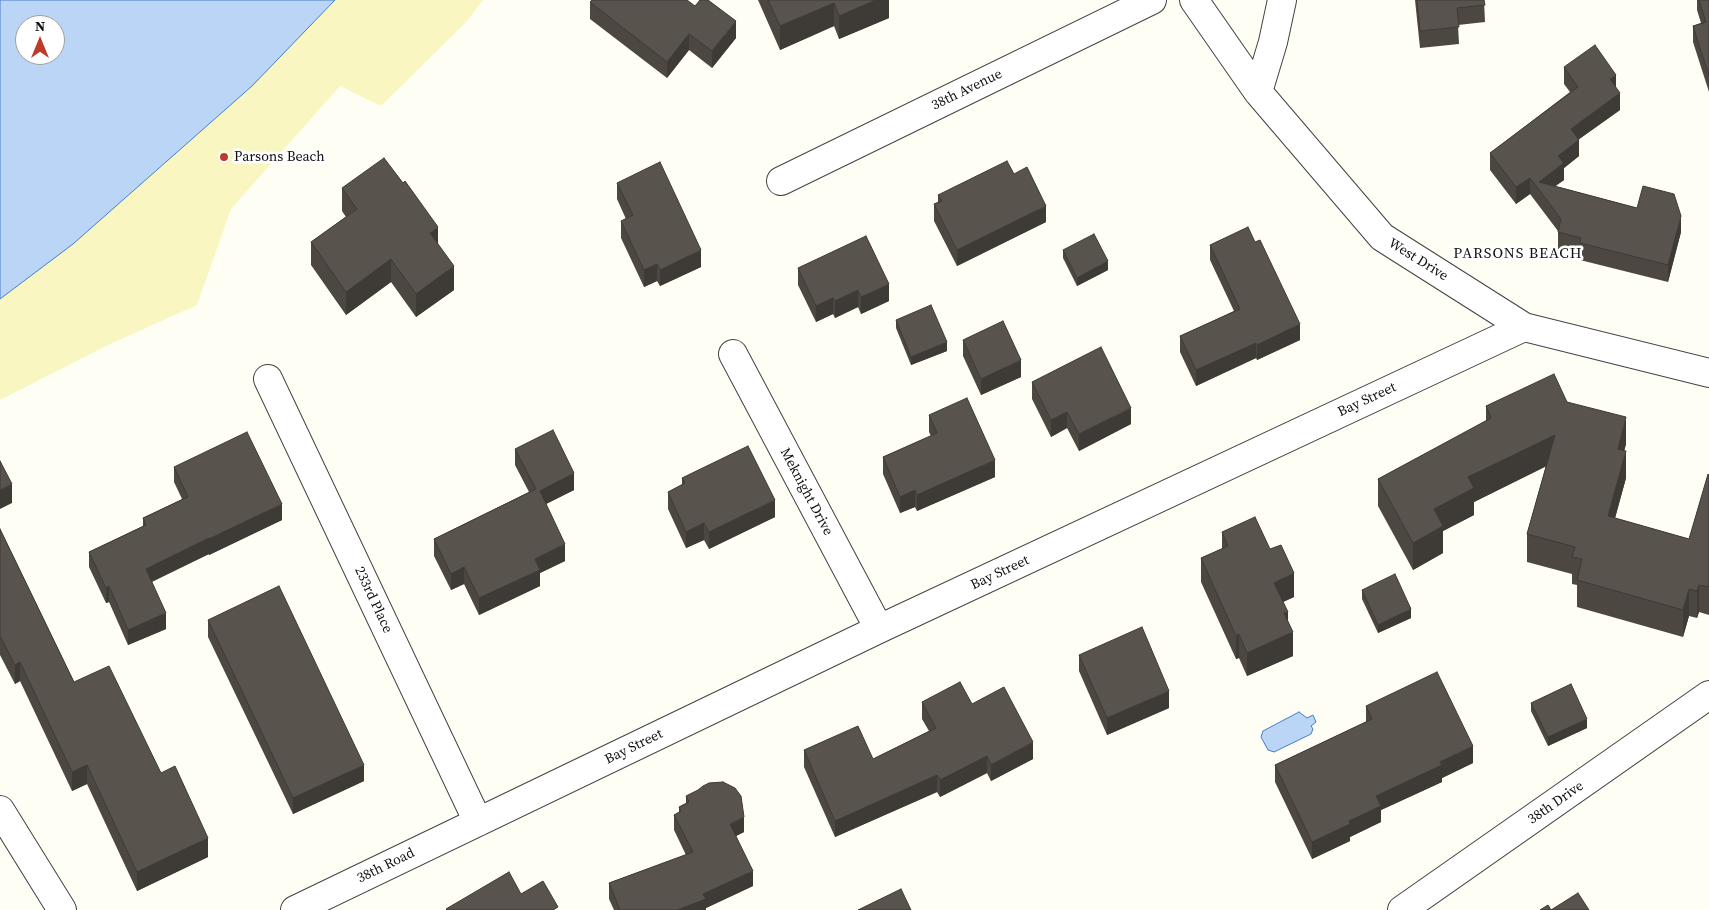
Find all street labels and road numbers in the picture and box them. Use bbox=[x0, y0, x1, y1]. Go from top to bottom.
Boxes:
street label: 38th Avenue bbox=[929, 66, 1005, 114]
street label: West Drive bbox=[1385, 235, 1451, 285]
street label: Bay Street bbox=[1335, 379, 1399, 421]
street label: Meknight Drive bbox=[776, 445, 836, 539]
street label: Bay Street bbox=[968, 552, 1032, 594]
street label: 233rd Place bbox=[350, 564, 396, 636]
street label: Bay Street bbox=[602, 726, 666, 768]
street label: 38th Drive bbox=[1525, 778, 1587, 828]
street label: 38th Road bbox=[354, 845, 418, 887]

